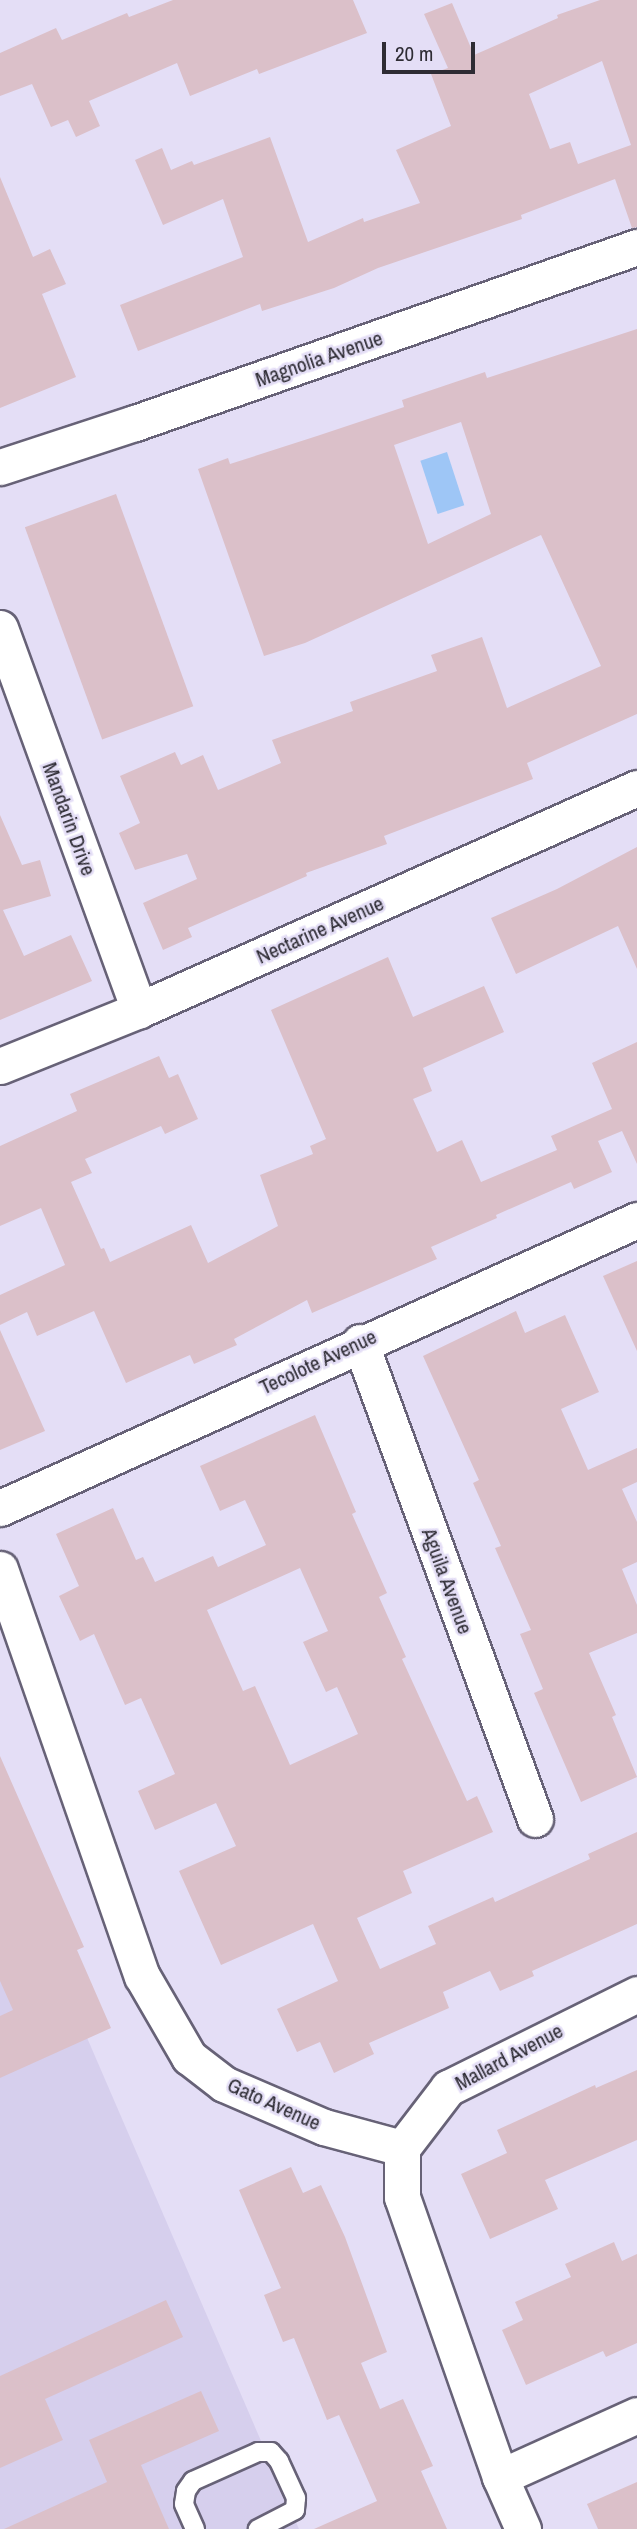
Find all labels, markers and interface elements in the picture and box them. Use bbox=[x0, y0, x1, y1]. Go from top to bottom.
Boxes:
scale bar bbox=[385, 28, 478, 72]
text: 20 m bbox=[395, 39, 433, 68]
street label: Magnolia Avenue bbox=[252, 325, 386, 393]
street label: Mandarin Drive bbox=[37, 759, 101, 879]
street label: Nectarine Avenue bbox=[252, 891, 388, 969]
street label: Tecolote Avenue bbox=[255, 1324, 381, 1400]
street label: Aguila Avenue bbox=[416, 1524, 478, 1638]
street label: Mallard Avenue bbox=[450, 2018, 568, 2096]
street label: Gato Avenue bbox=[223, 2072, 325, 2136]

